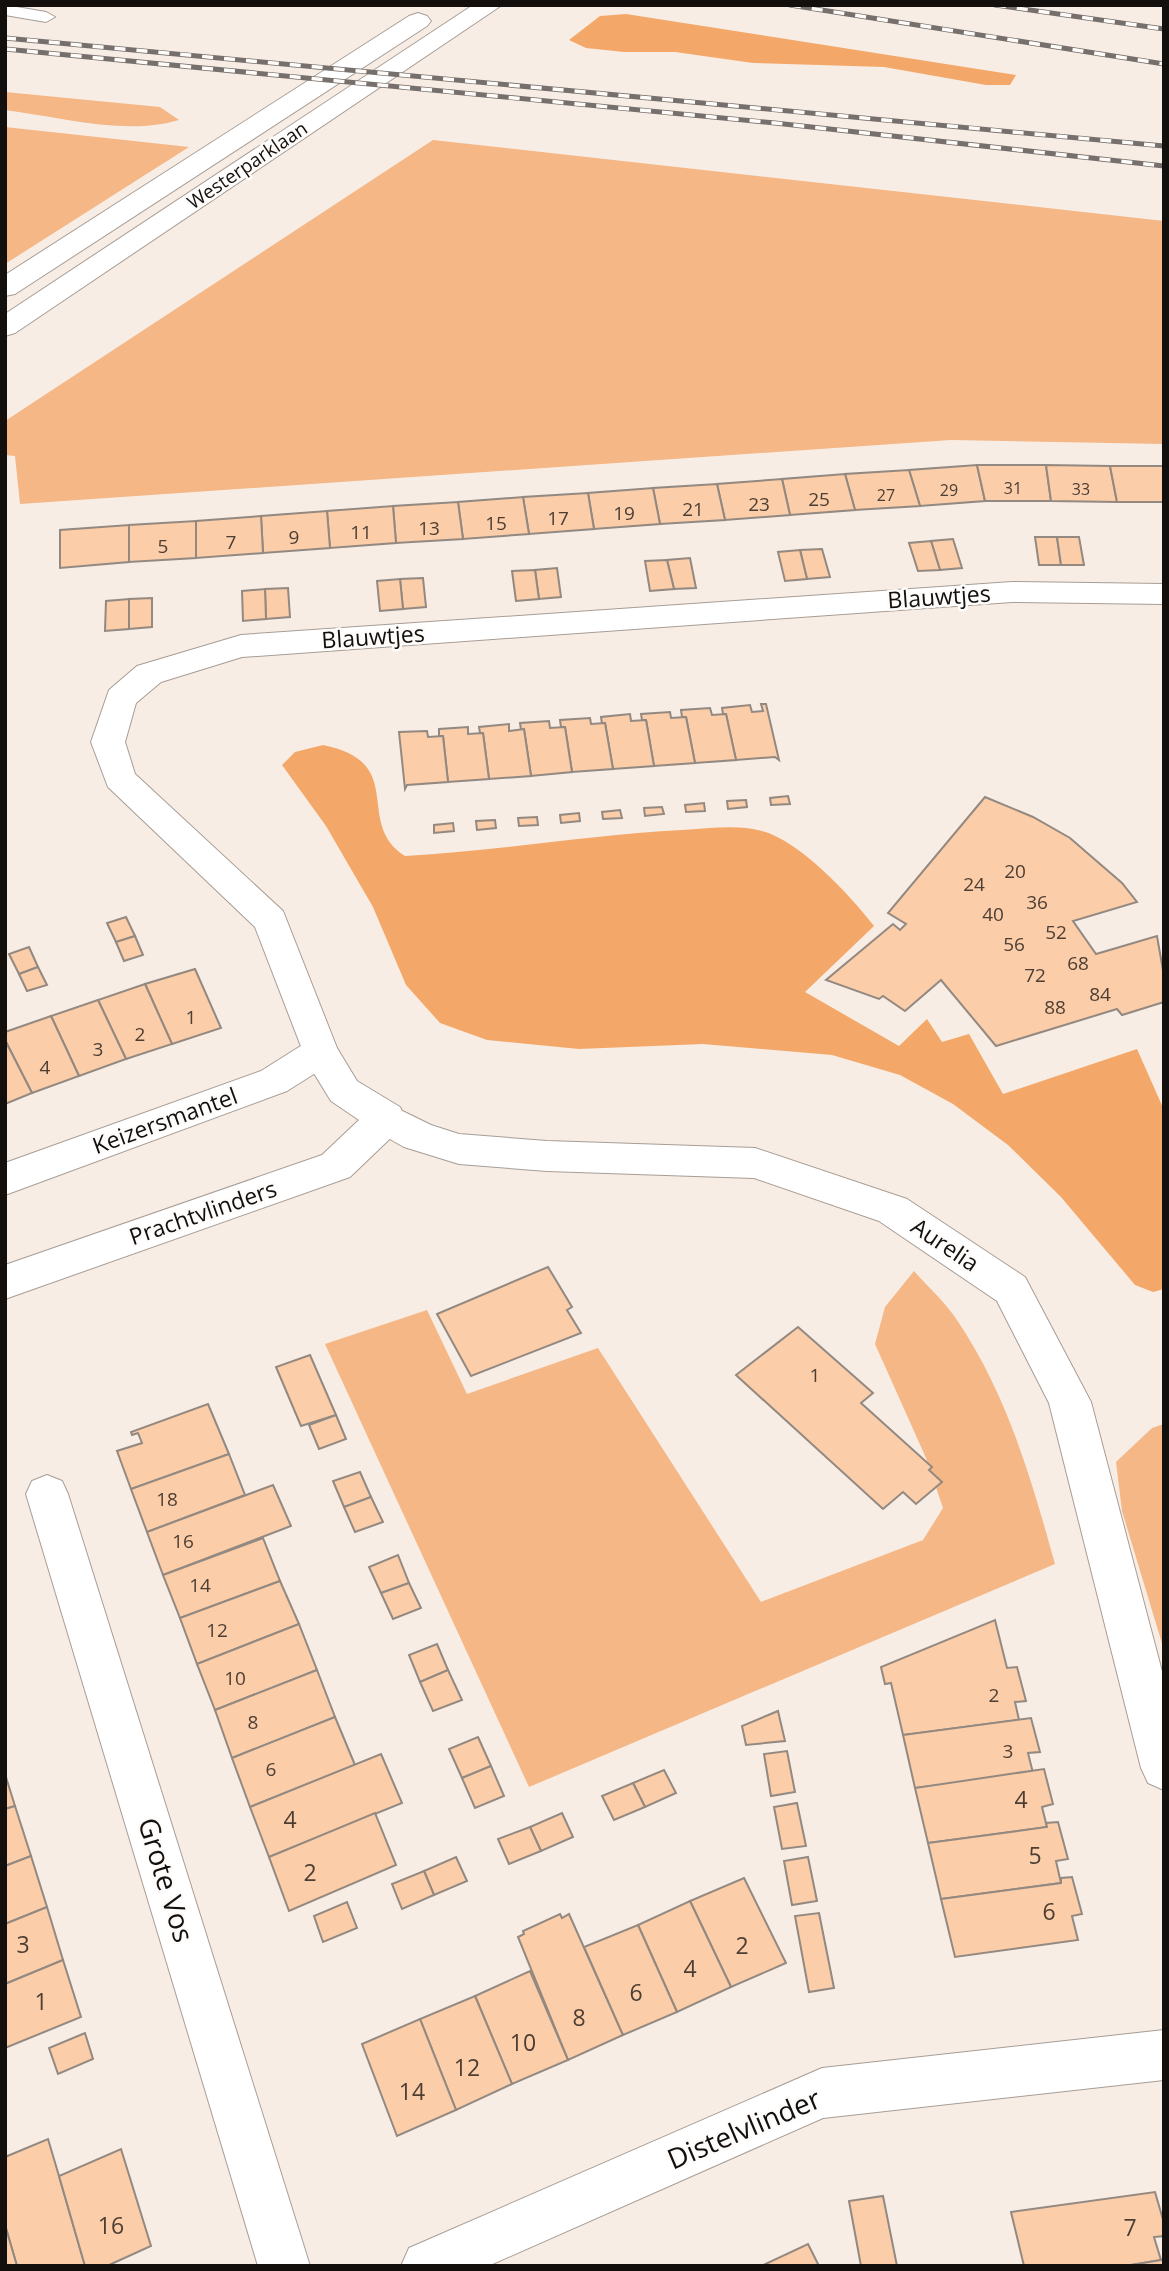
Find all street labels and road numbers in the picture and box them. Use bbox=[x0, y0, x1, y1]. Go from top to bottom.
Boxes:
street label: Westerparklaan bbox=[182, 115, 312, 215]
street label: Blauwtjes bbox=[886, 576, 992, 616]
street label: Blauwtjes bbox=[320, 616, 426, 656]
street label: Keizersmantel bbox=[88, 1079, 242, 1161]
street label: Prachtvlinders bbox=[125, 1172, 281, 1252]
street label: Aurelia bbox=[905, 1210, 986, 1279]
street label: Grote Vos bbox=[130, 1813, 204, 1947]
street label: Distelvlinder bbox=[661, 2079, 827, 2177]

